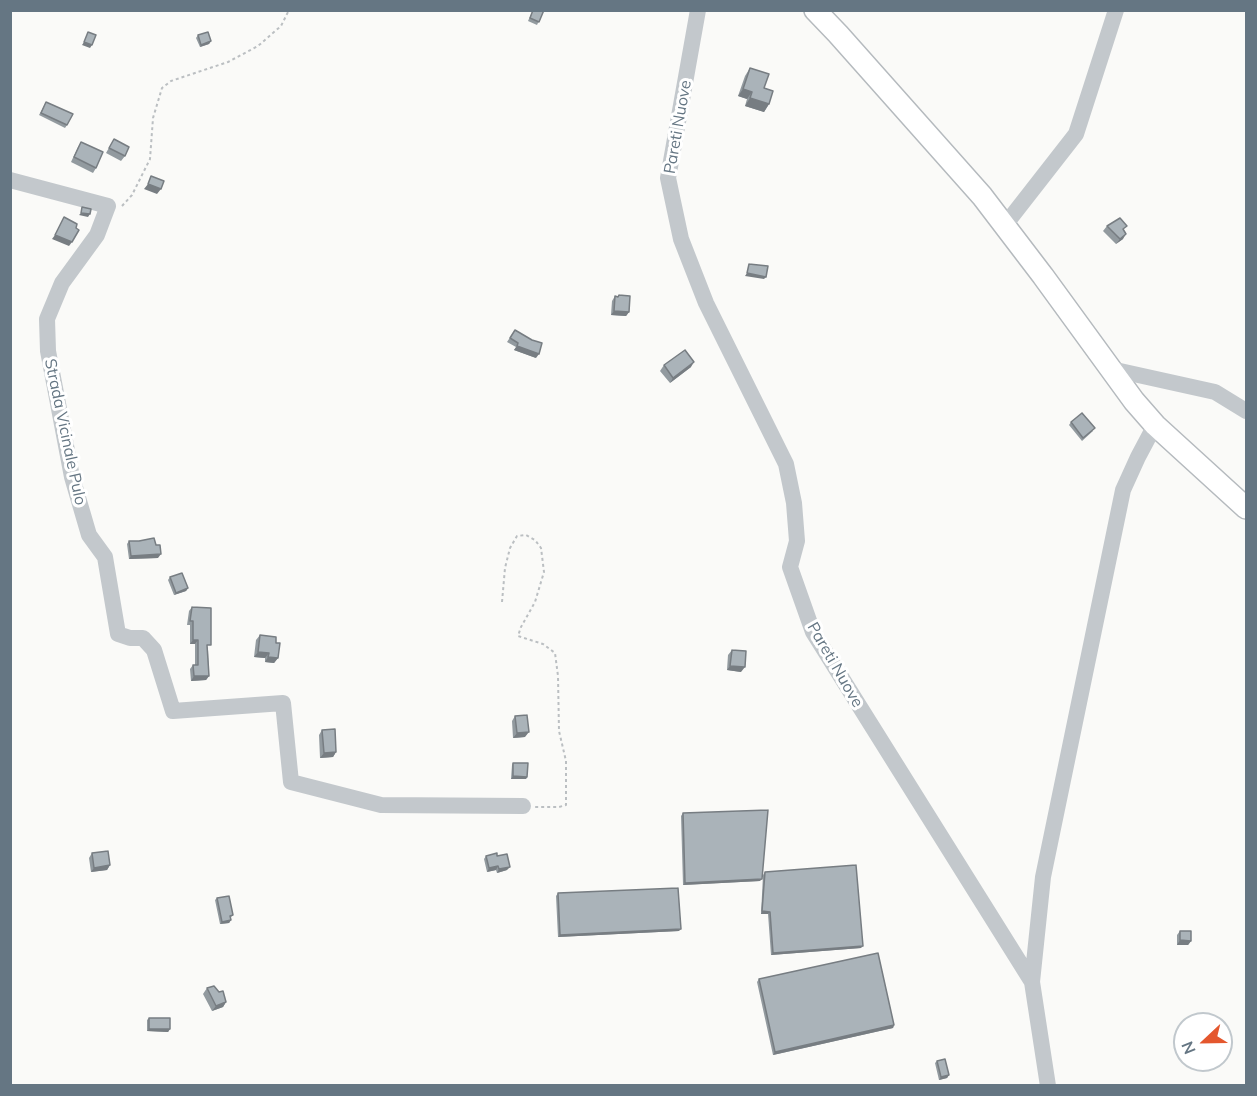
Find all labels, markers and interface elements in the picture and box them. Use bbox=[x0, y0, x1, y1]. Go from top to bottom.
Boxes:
street label: Pareti Nuove bbox=[660, 79, 696, 175]
street label: Strada Vicinale Pulo bbox=[40, 357, 90, 507]
street label: Pareti Nuove bbox=[803, 619, 867, 711]
north arrow bbox=[1173, 1012, 1233, 1072]
text: N bbox=[1177, 1039, 1200, 1057]

